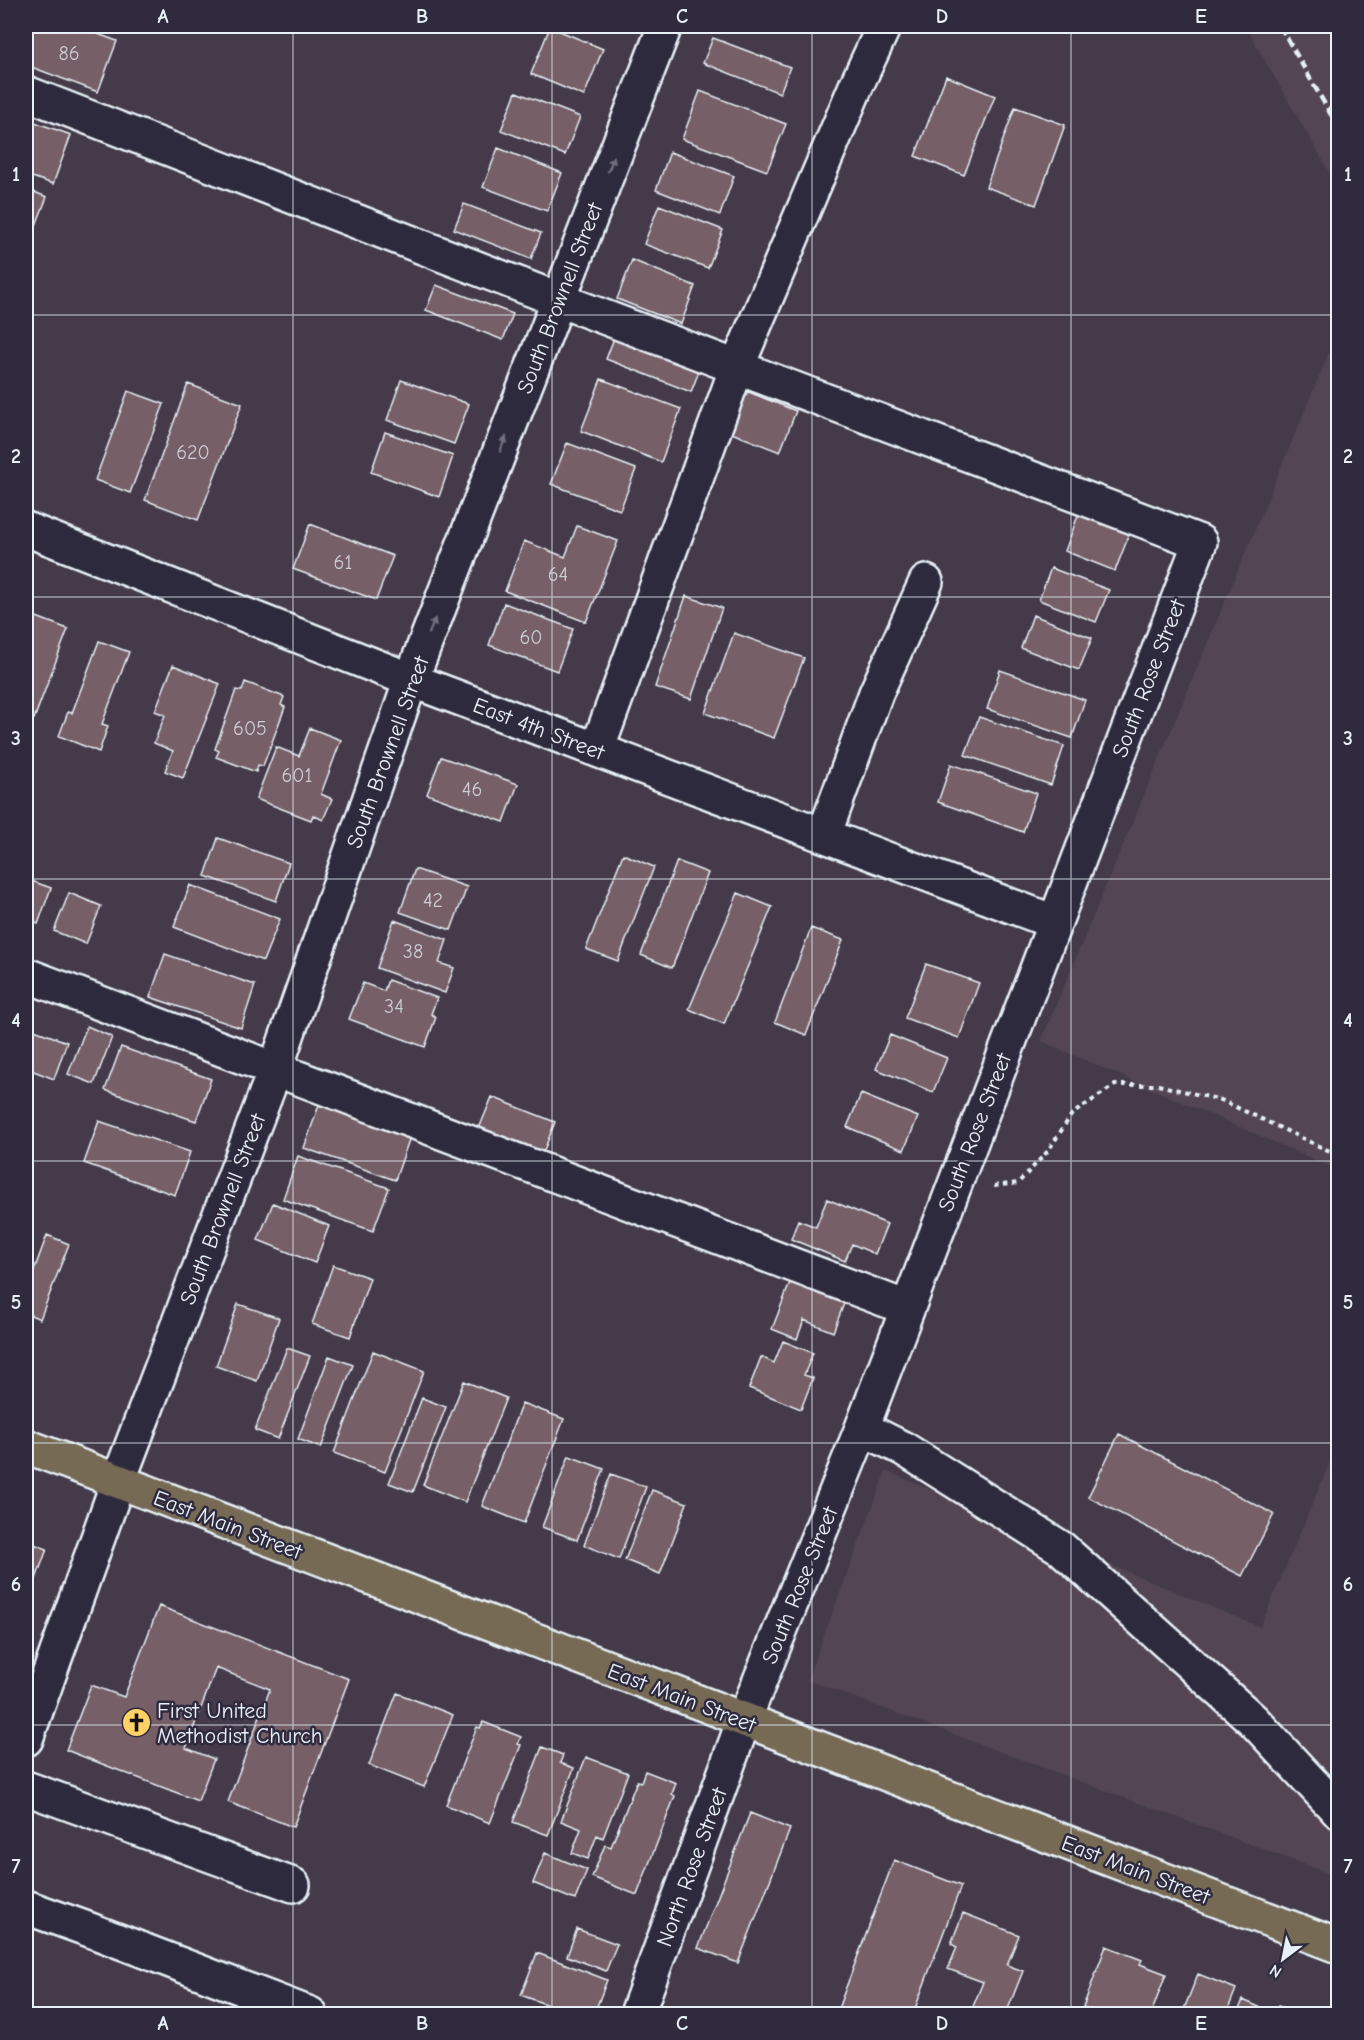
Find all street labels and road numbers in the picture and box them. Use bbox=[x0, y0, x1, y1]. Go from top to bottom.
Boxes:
street label: South Brownell Street bbox=[512, 199, 609, 397]
street label: South Rose Street bbox=[1107, 595, 1191, 761]
street label: South Brownell Street bbox=[341, 652, 435, 852]
street label: East 4th Street bbox=[469, 692, 609, 766]
street label: South Rose Street bbox=[933, 1049, 1017, 1215]
street label: South Brownell Street bbox=[175, 1110, 272, 1308]
street label: East Main Street bbox=[150, 1485, 306, 1565]
street label: South Rose Street bbox=[757, 1502, 844, 1668]
street label: East Main Street bbox=[604, 1658, 760, 1738]
street label: North Rose Street bbox=[651, 1784, 733, 1950]
street label: East Main Street bbox=[1058, 1830, 1214, 1910]

